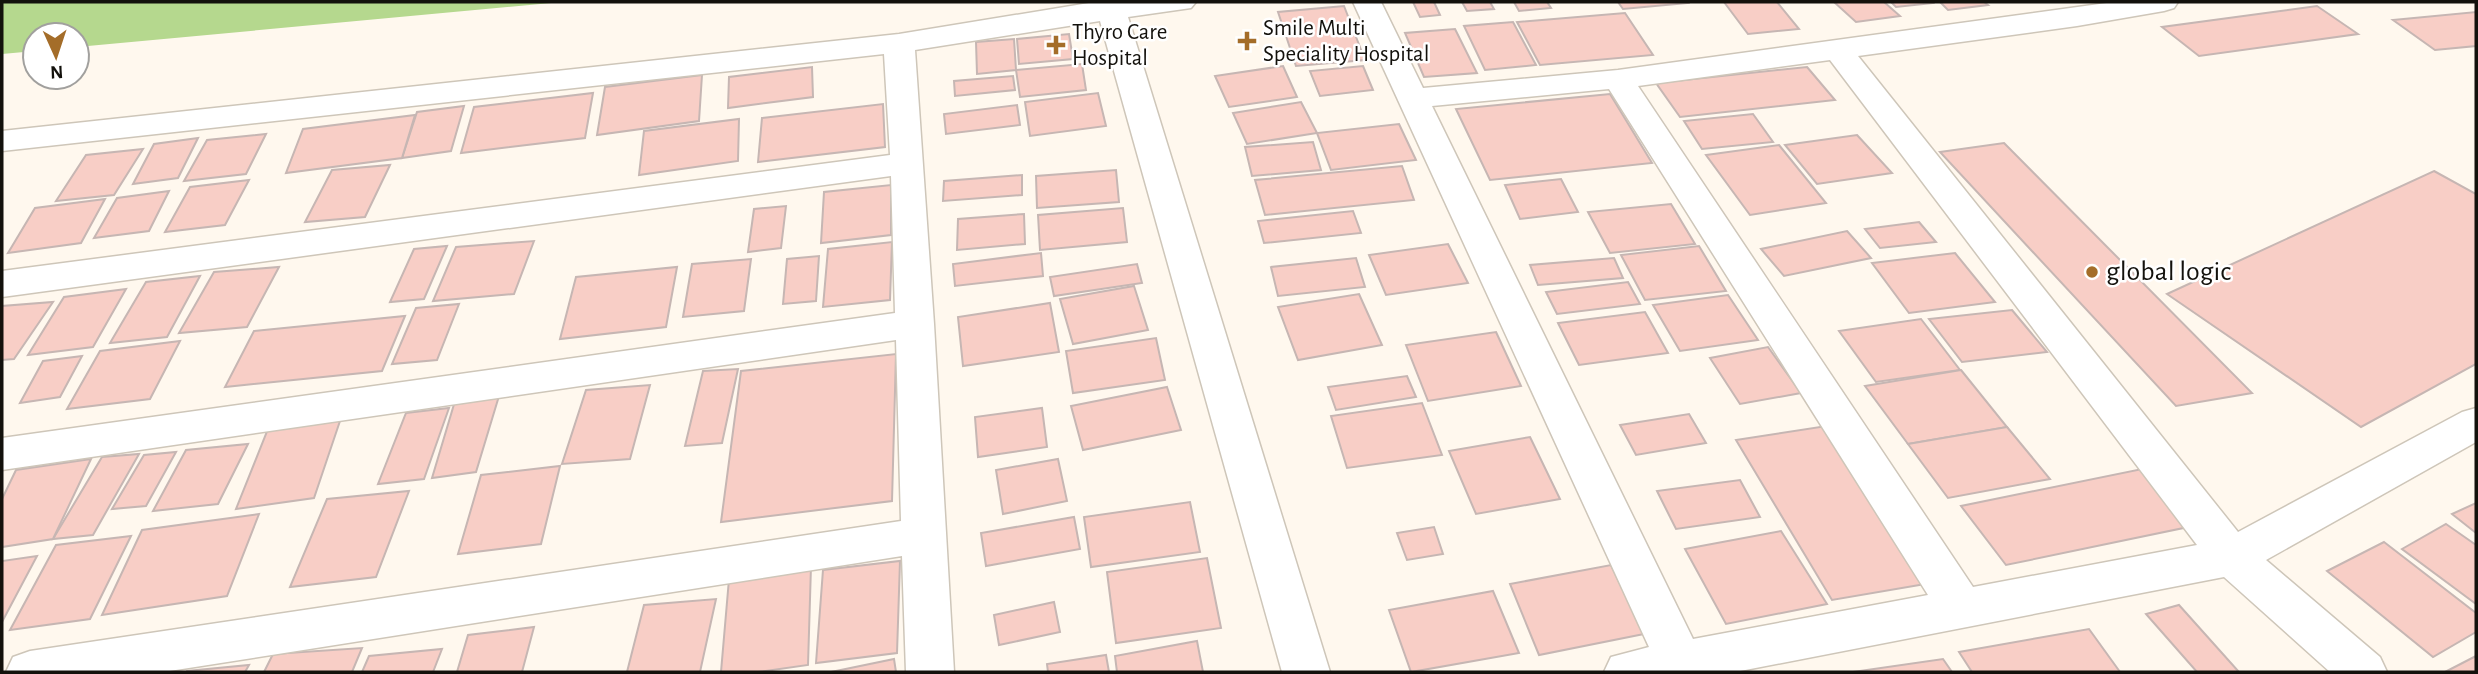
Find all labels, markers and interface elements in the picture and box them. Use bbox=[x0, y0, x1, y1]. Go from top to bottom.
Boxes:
place label: Smile Multi Speciality Hospital bbox=[1263, 17, 1429, 66]
north arrow bbox=[21, 21, 91, 91]
place label: Thyro Care Hospital bbox=[1072, 21, 1167, 70]
marker: Smile Multi Speciality Hospital bbox=[1237, 31, 1257, 51]
marker: Thyro Care Hospital bbox=[1046, 35, 1066, 55]
text: N bbox=[50, 62, 64, 81]
place label: global logic bbox=[2106, 258, 2231, 286]
marker: global logic bbox=[2084, 264, 2100, 280]

